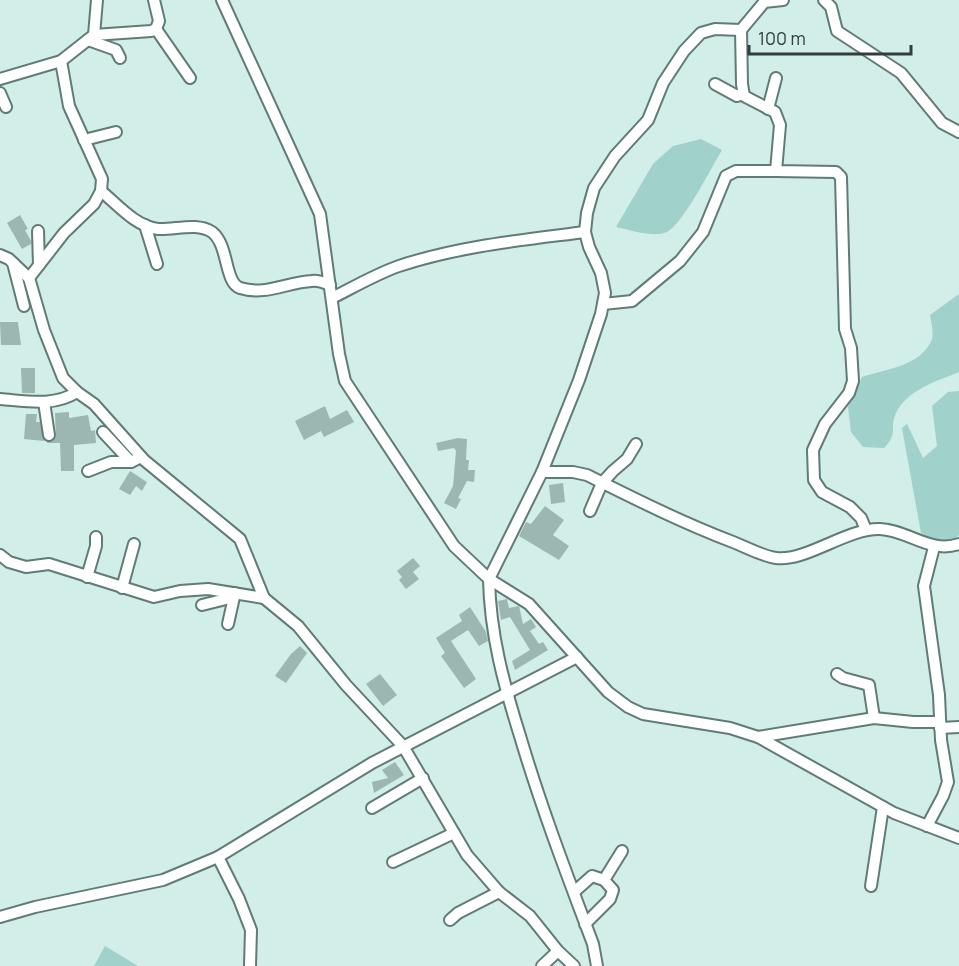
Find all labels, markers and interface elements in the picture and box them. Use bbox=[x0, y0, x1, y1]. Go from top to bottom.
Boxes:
scale bar bbox=[749, 18, 911, 56]
text: 100 m bbox=[758, 26, 806, 50]

